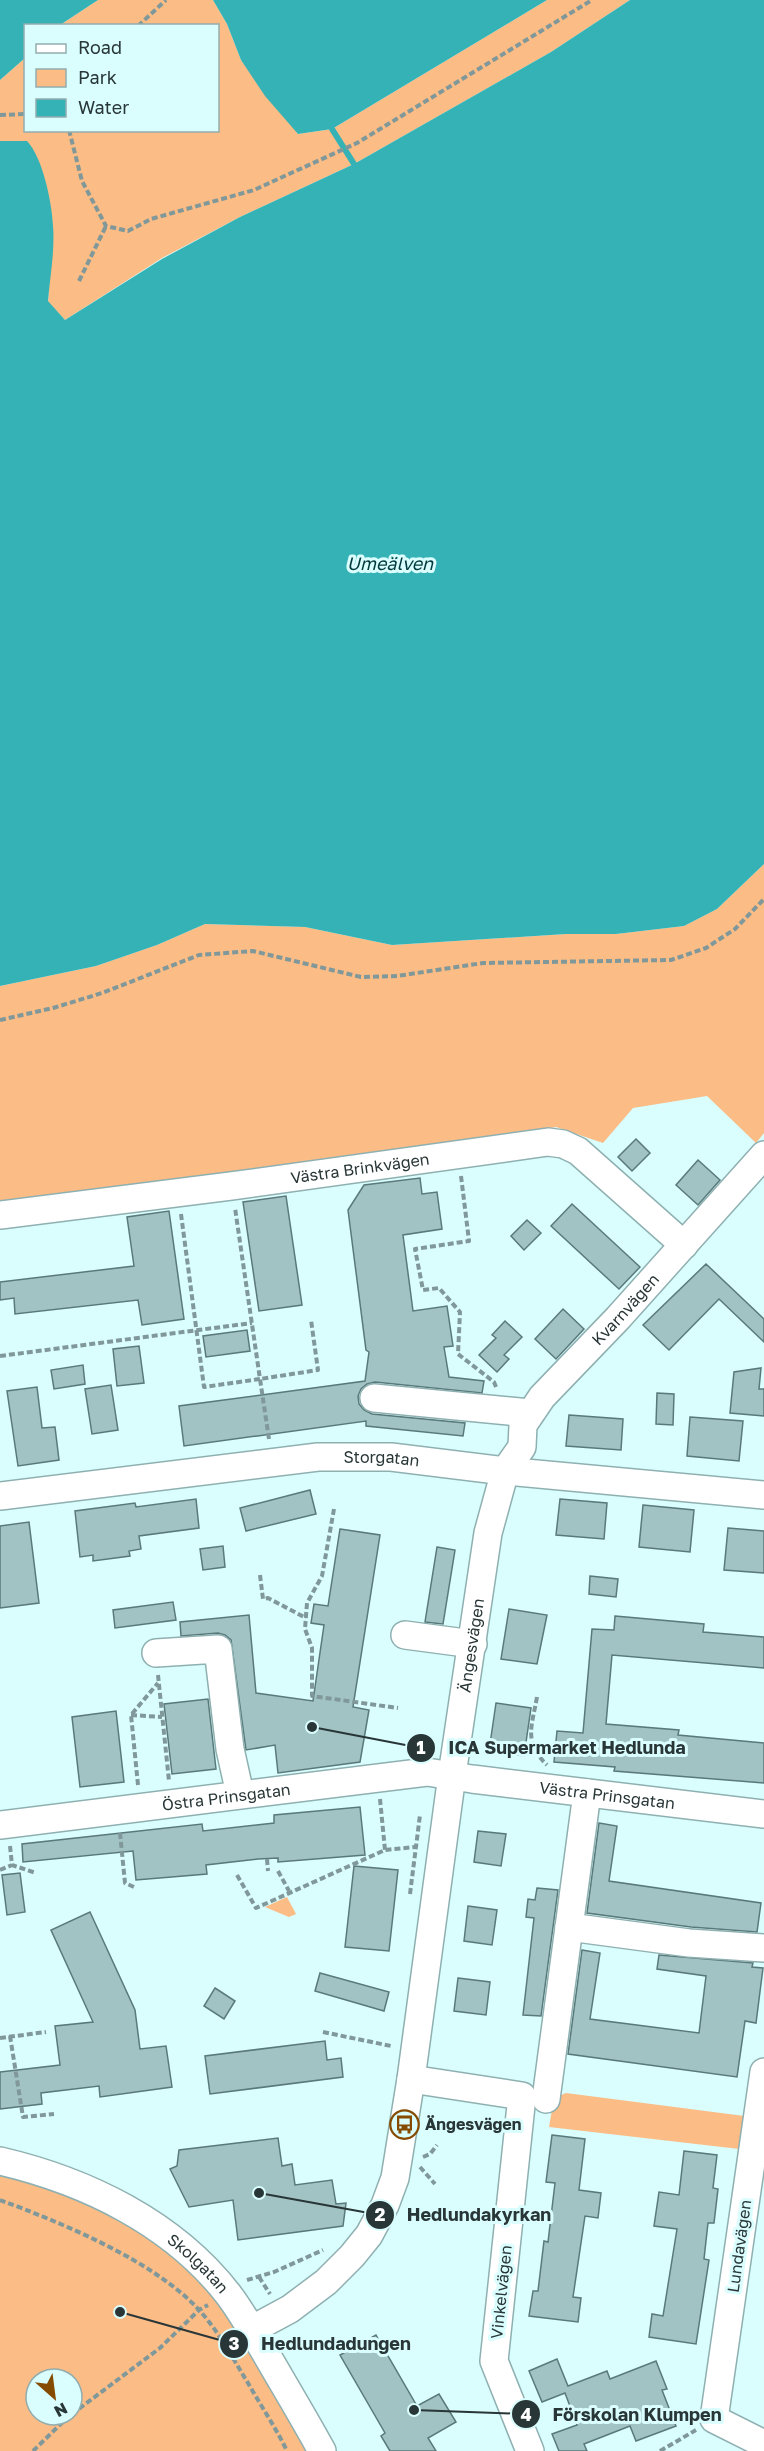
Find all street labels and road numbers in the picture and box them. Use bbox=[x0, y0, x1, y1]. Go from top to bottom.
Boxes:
street label: Västra Brinkvägen bbox=[289, 1149, 431, 1188]
street label: Kvarnvägen bbox=[587, 1269, 663, 1349]
street label: Storgatan bbox=[344, 1447, 421, 1470]
street label: Ängesvägen bbox=[454, 1597, 488, 1694]
street label: Västra Prinsgatan bbox=[538, 1777, 676, 1813]
street label: Östra Prinsgatan bbox=[161, 1779, 292, 1815]
street label: Lundavägen bbox=[723, 2198, 755, 2294]
street label: Skolgatan bbox=[164, 2229, 233, 2297]
street label: Vinkelvägen bbox=[486, 2244, 516, 2340]

